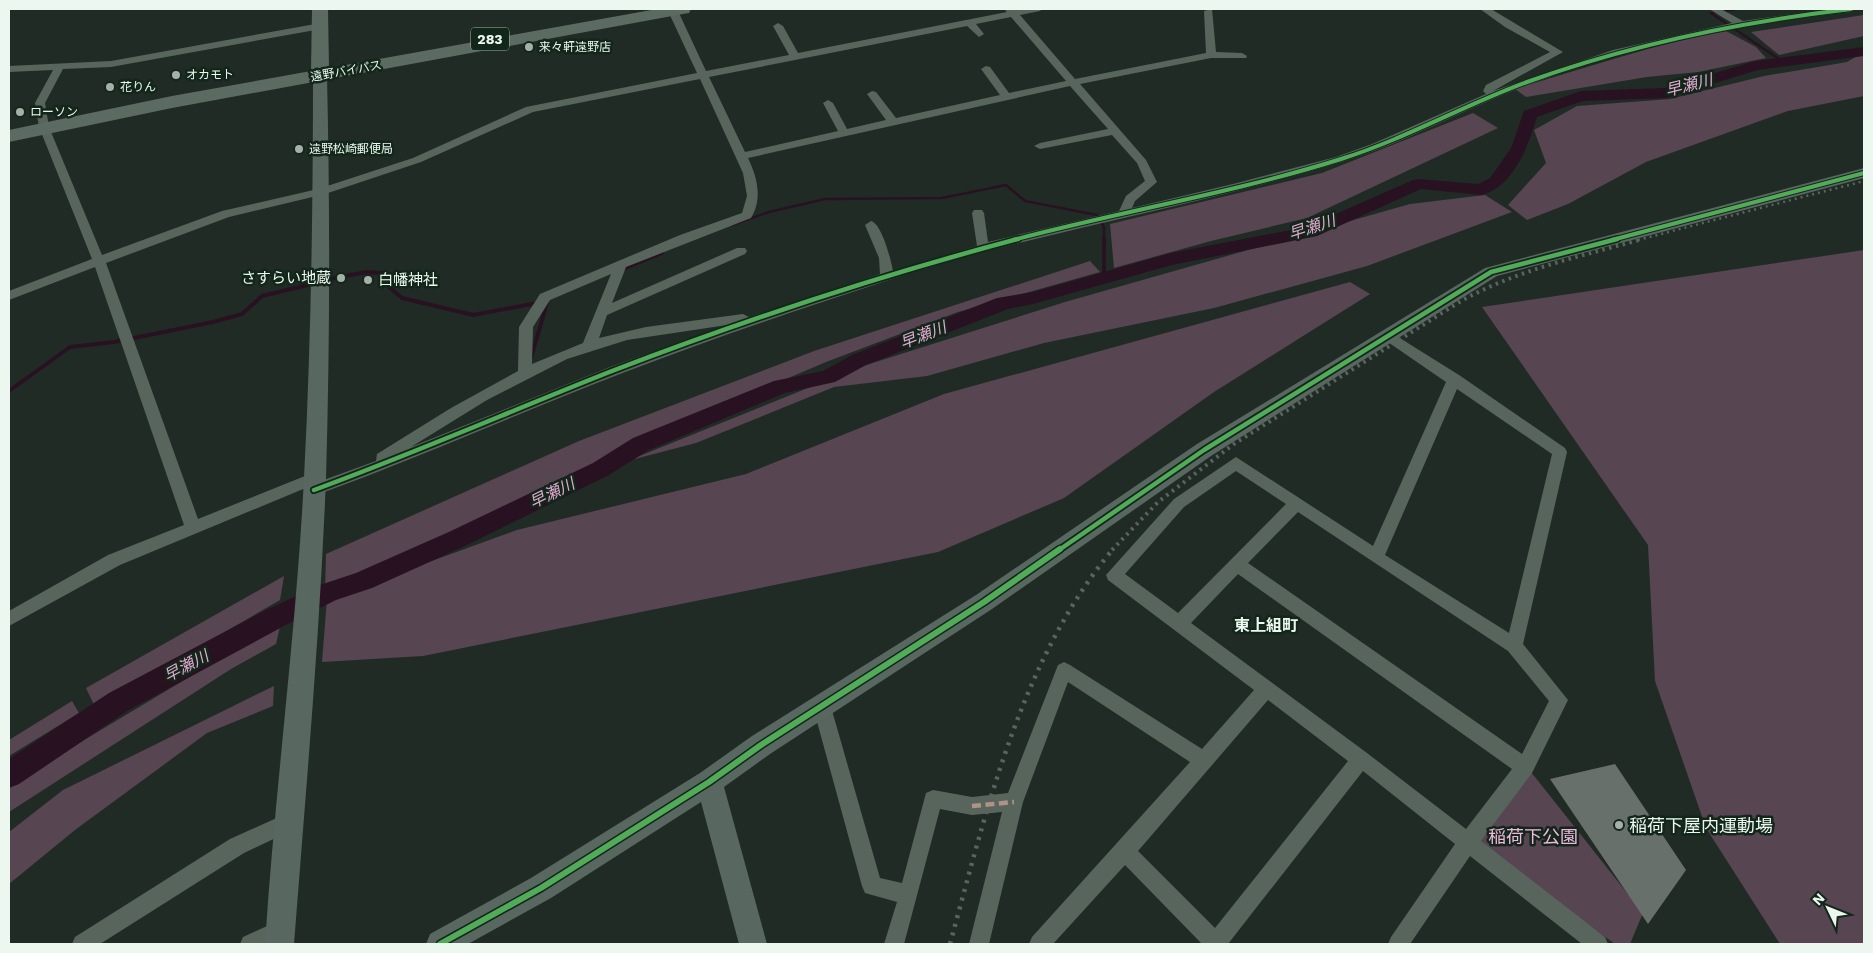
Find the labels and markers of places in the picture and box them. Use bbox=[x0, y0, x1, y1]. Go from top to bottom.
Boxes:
place label: 来々軒遠野店 bbox=[539, 40, 611, 54]
marker: 来々軒遠野店 bbox=[523, 41, 535, 53]
place label: オカモト bbox=[186, 68, 234, 82]
marker: オカモト bbox=[170, 69, 182, 81]
place label: 花りん bbox=[120, 80, 156, 94]
marker: 花りん bbox=[104, 81, 116, 93]
place label: ローソン bbox=[30, 105, 78, 119]
marker: ローソン bbox=[14, 106, 26, 118]
place label: 遠野松崎郵便局 bbox=[309, 142, 393, 156]
marker: 遠野松崎郵便局 bbox=[293, 143, 305, 155]
place label: さすらい地蔵 bbox=[241, 269, 331, 287]
place label: 白幡神社 bbox=[378, 271, 438, 289]
marker: さすらい地蔵 bbox=[335, 272, 347, 284]
marker: 白幡神社 bbox=[362, 274, 374, 286]
place label: 稲荷下屋内運動場 bbox=[1629, 815, 1773, 836]
marker: 稲荷下屋内運動場 bbox=[1613, 819, 1625, 831]

